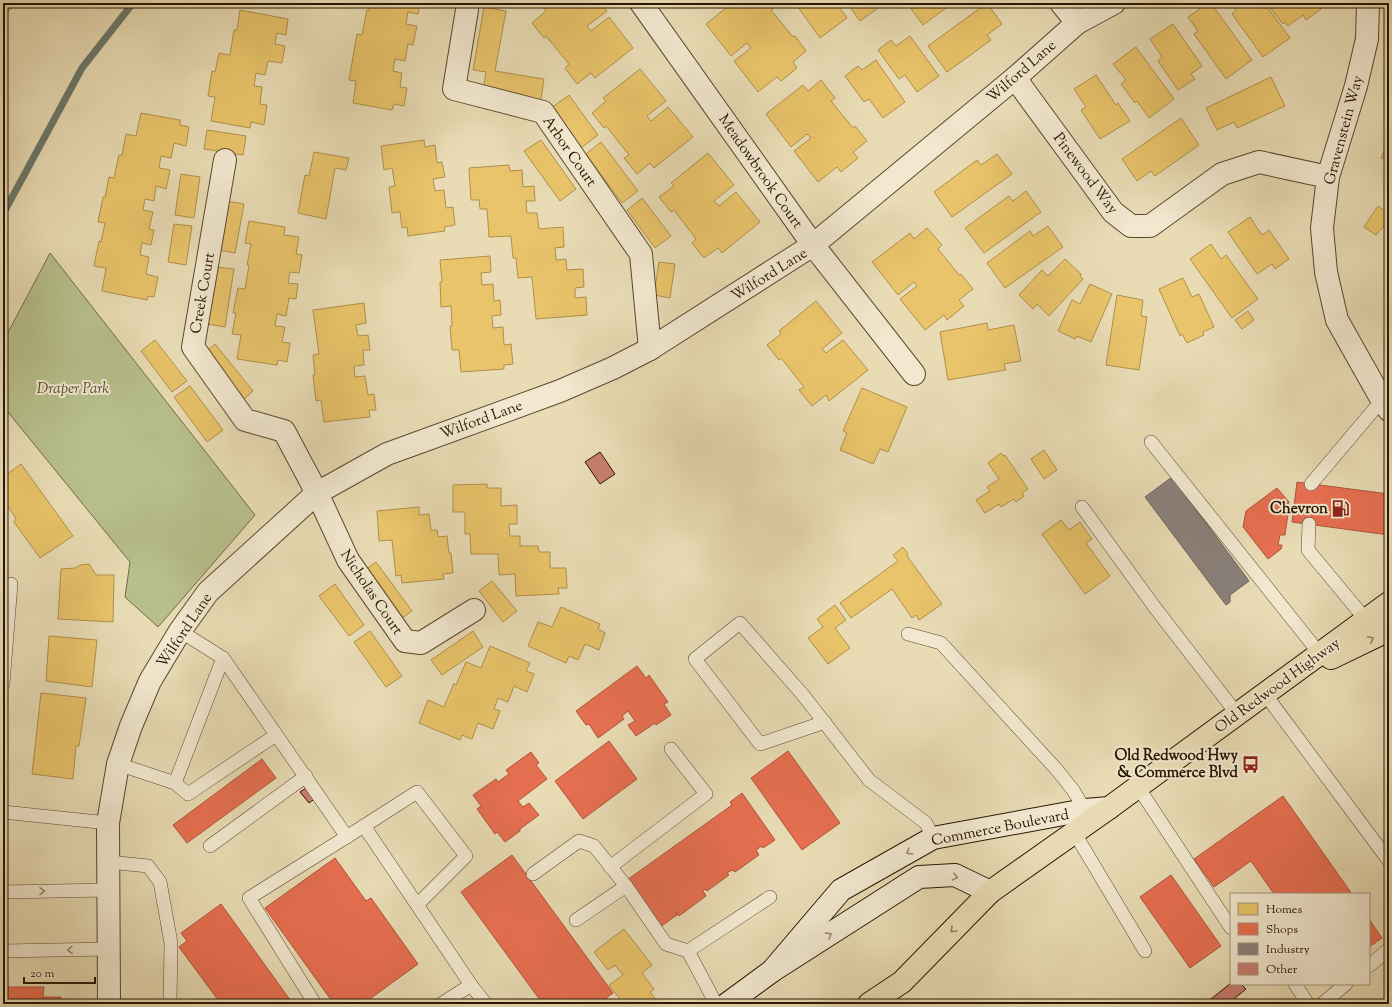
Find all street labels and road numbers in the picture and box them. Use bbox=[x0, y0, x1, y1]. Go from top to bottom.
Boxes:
street label: Wilford Lane bbox=[983, 36, 1061, 108]
street label: Gravenstein Way bbox=[1320, 73, 1369, 187]
street label: Meadowbrook Court bbox=[712, 110, 807, 233]
street label: Arbor Court bbox=[537, 112, 601, 191]
street label: Pinewood Way bbox=[1047, 129, 1123, 219]
street label: Wilford Lane bbox=[728, 244, 812, 307]
street label: Creek Court bbox=[186, 251, 221, 335]
street label: Wilford Lane bbox=[437, 396, 526, 445]
street label: Nicholas Court bbox=[334, 546, 407, 640]
street label: Wilford Lane bbox=[152, 589, 218, 672]
street label: Old Redwood Highway bbox=[1211, 633, 1345, 739]
street label: Commerce Boulevard bbox=[930, 805, 1071, 852]

